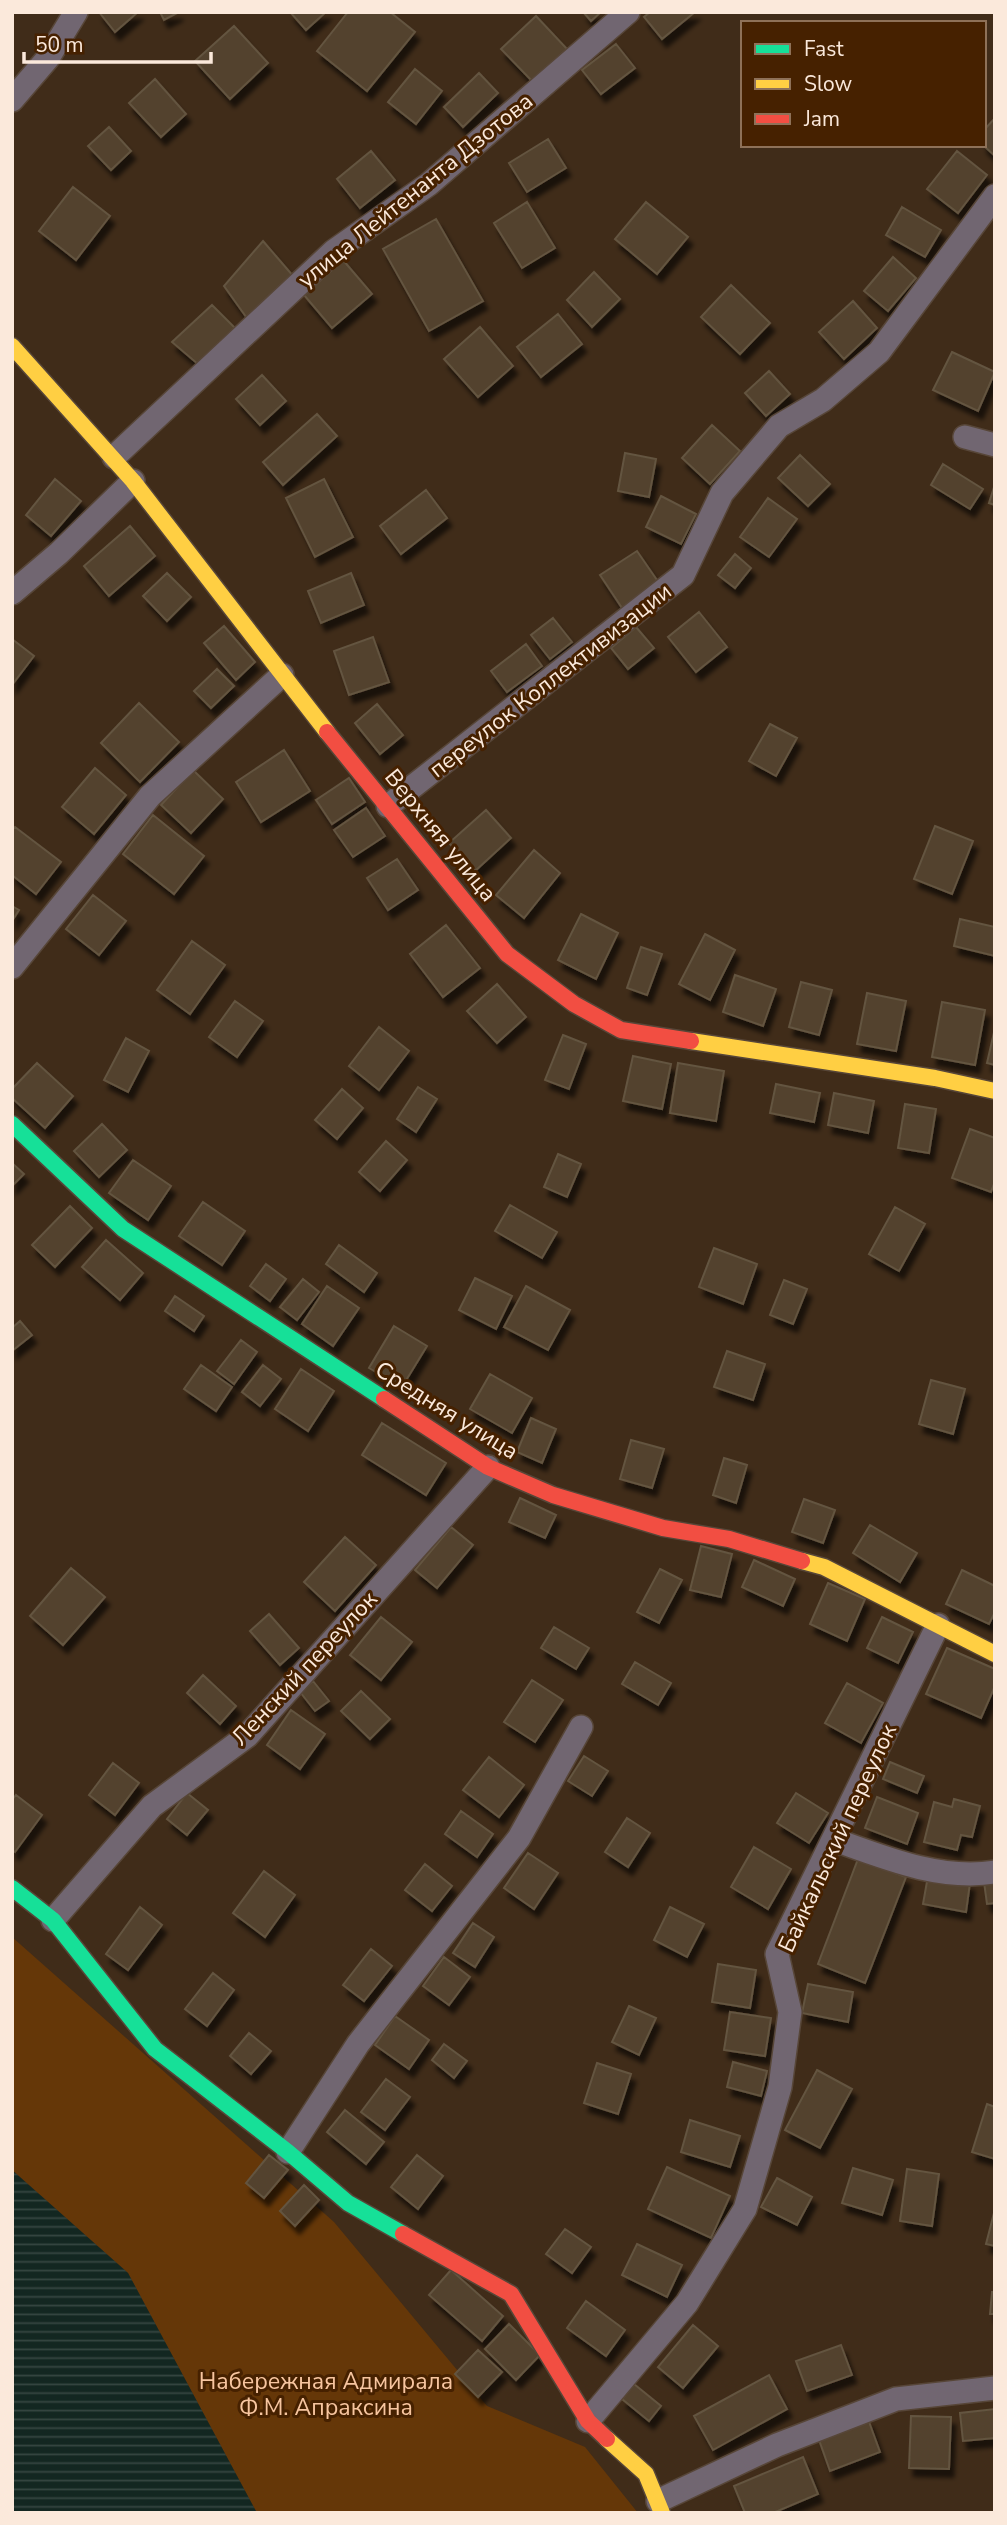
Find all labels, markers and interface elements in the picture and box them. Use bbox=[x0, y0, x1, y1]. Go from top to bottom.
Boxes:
scale bar bbox=[24, 21, 212, 65]
legend bbox=[741, 21, 986, 147]
text: 50 m bbox=[35, 31, 84, 59]
text: Fast bbox=[804, 35, 844, 63]
text: Slow bbox=[804, 70, 853, 98]
street label: улица Лейтенанта Дзотова bbox=[291, 86, 539, 295]
text: Jam bbox=[803, 105, 840, 133]
street label: переулок Коллективизации bbox=[423, 576, 678, 785]
street label: Верхняя улица bbox=[378, 763, 504, 908]
street label: Средняя улица bbox=[369, 1354, 524, 1467]
street label: Ленский переулок bbox=[225, 1584, 385, 1752]
street label: Байкальский переулок bbox=[771, 1718, 904, 1957]
park label: Набережная Адмирала Ф.М. Апраксина bbox=[199, 2366, 453, 2423]

